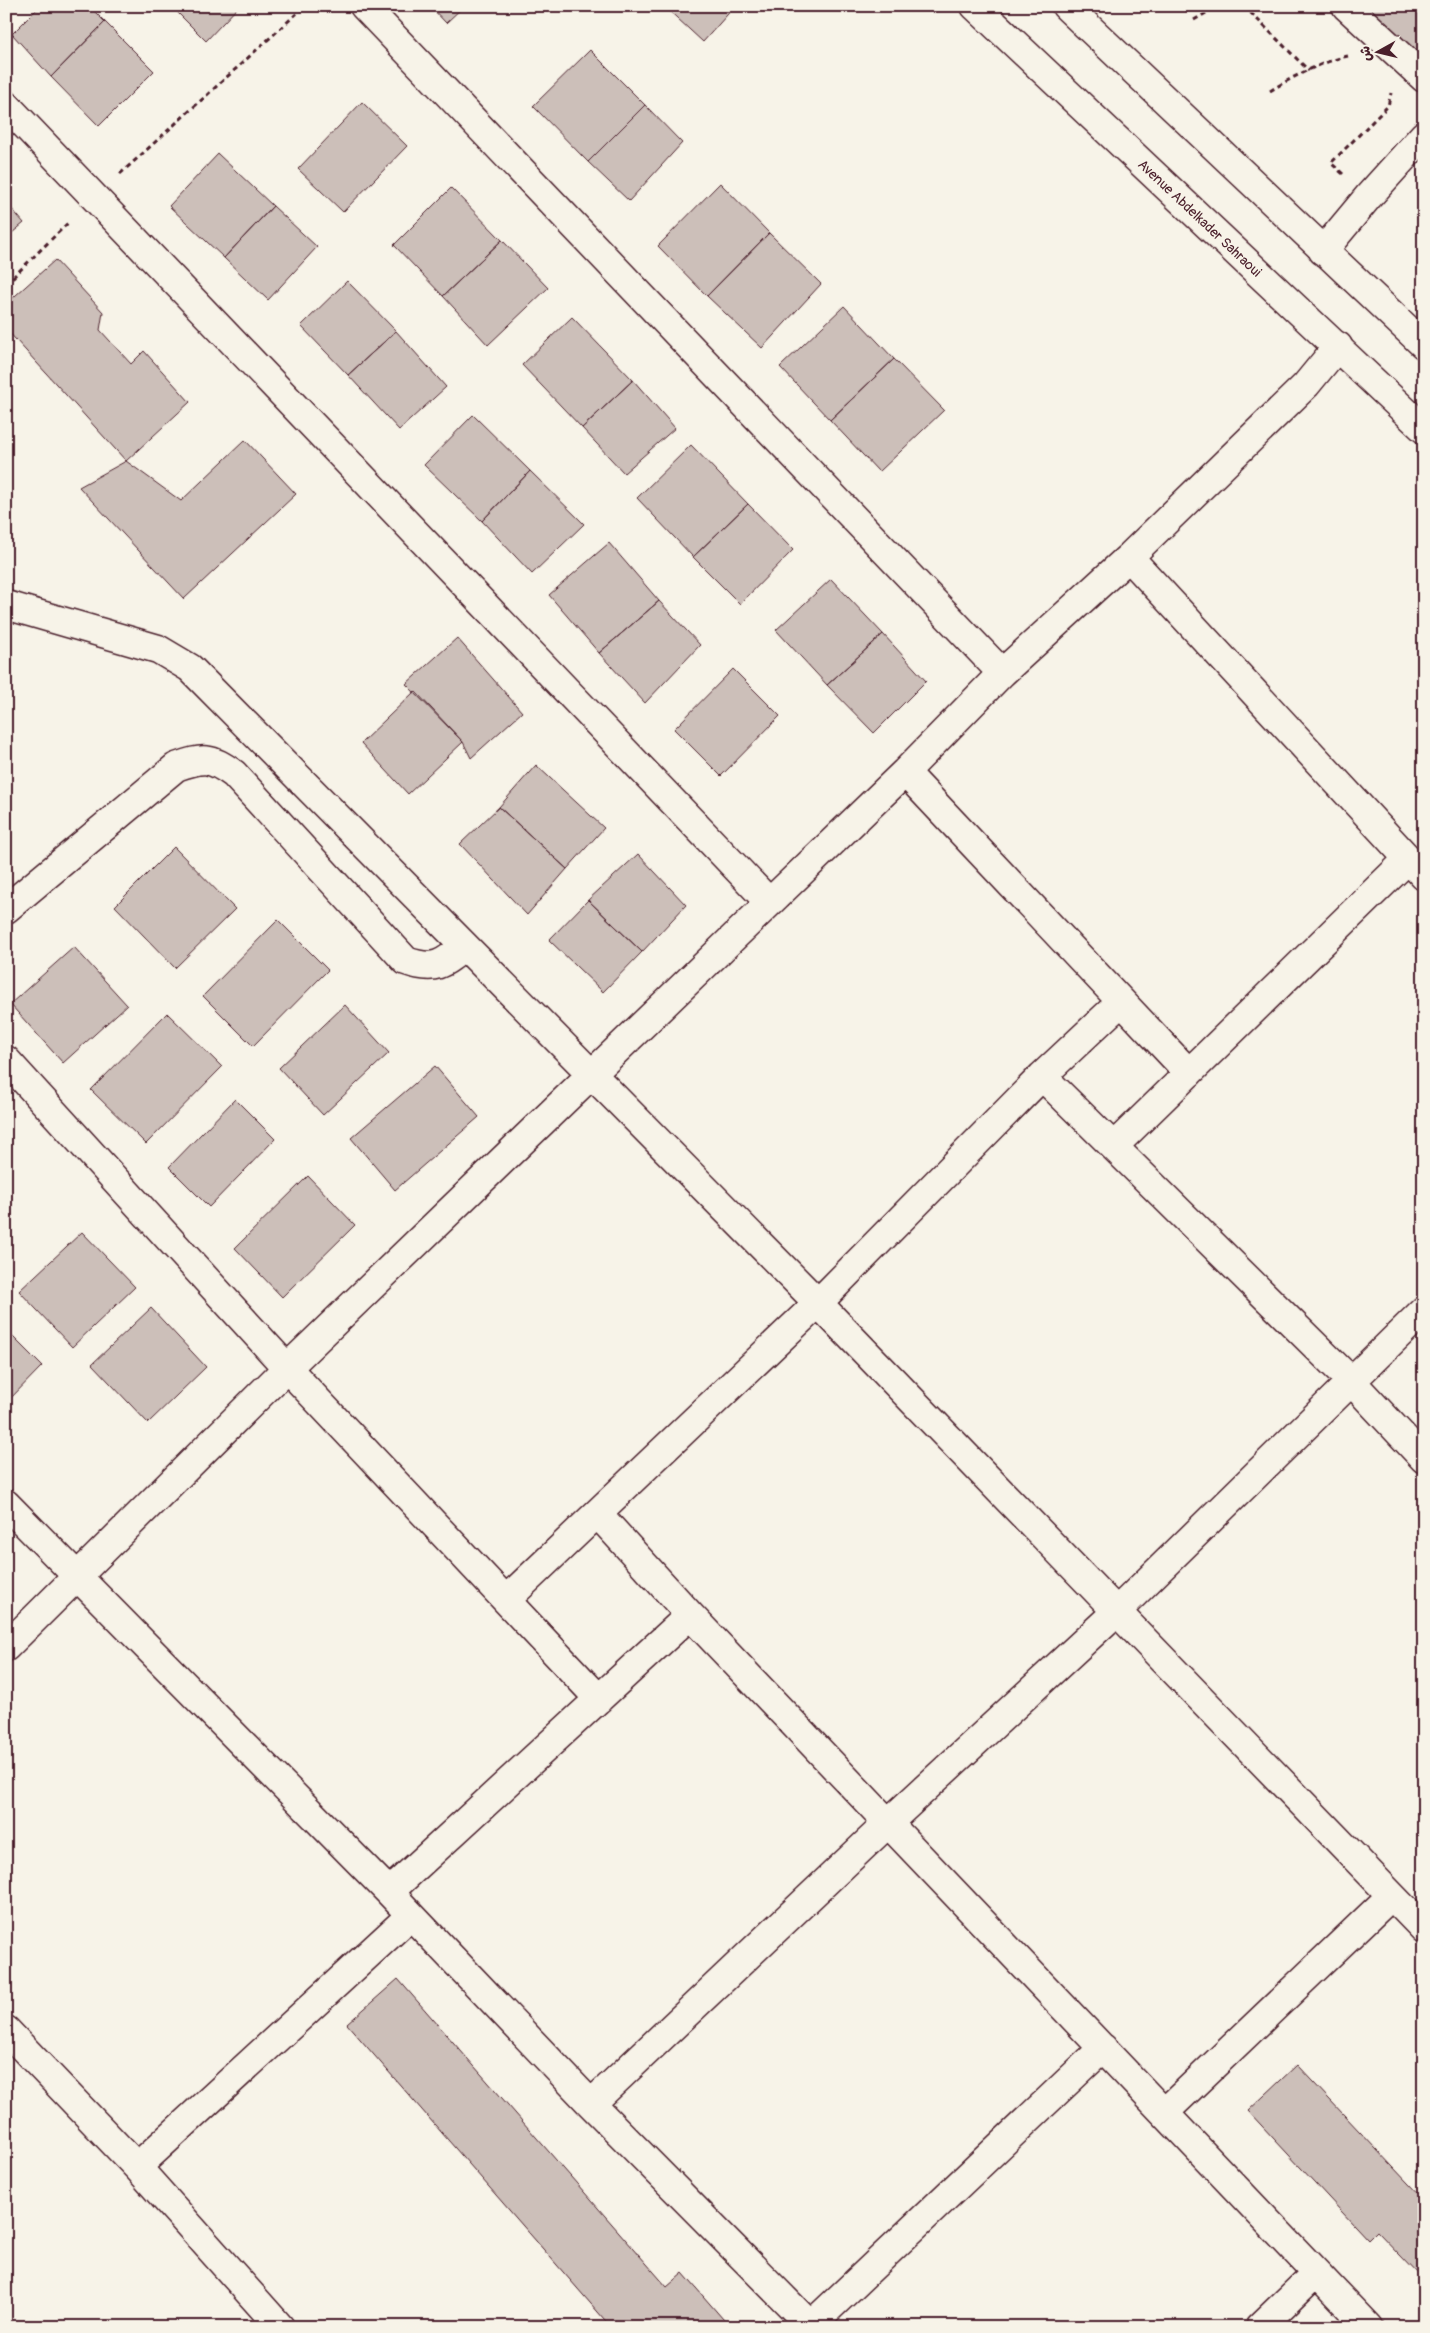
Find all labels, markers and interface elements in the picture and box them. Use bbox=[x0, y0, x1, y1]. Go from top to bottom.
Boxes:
north arrow bbox=[1352, 28, 1402, 78]
text: ش bbox=[1356, 45, 1375, 63]
street label: Avenue Abdelkader Sahraoui bbox=[1134, 156, 1265, 281]

